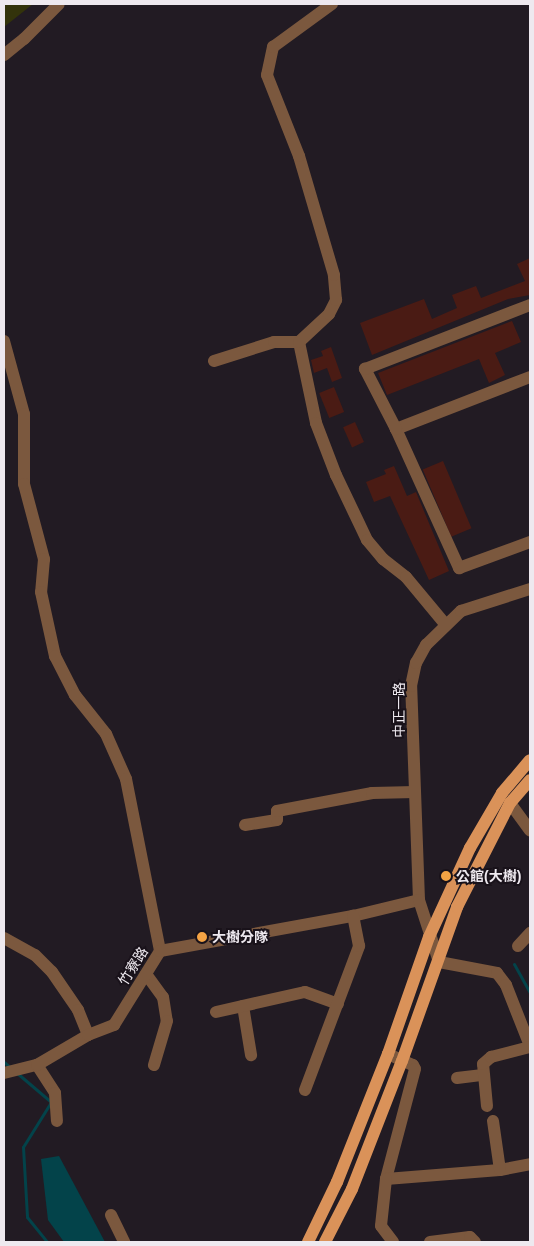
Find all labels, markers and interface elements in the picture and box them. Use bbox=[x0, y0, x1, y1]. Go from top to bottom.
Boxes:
street label: 中正一路 bbox=[391, 682, 407, 738]
place label: 公館(大樹) bbox=[456, 868, 521, 884]
marker: 公館(大樹) bbox=[440, 870, 452, 882]
place label: 大樹分隊 bbox=[212, 929, 268, 945]
marker: 大樹分隊 bbox=[196, 931, 208, 943]
street label: 竹寮路 bbox=[115, 944, 151, 988]

